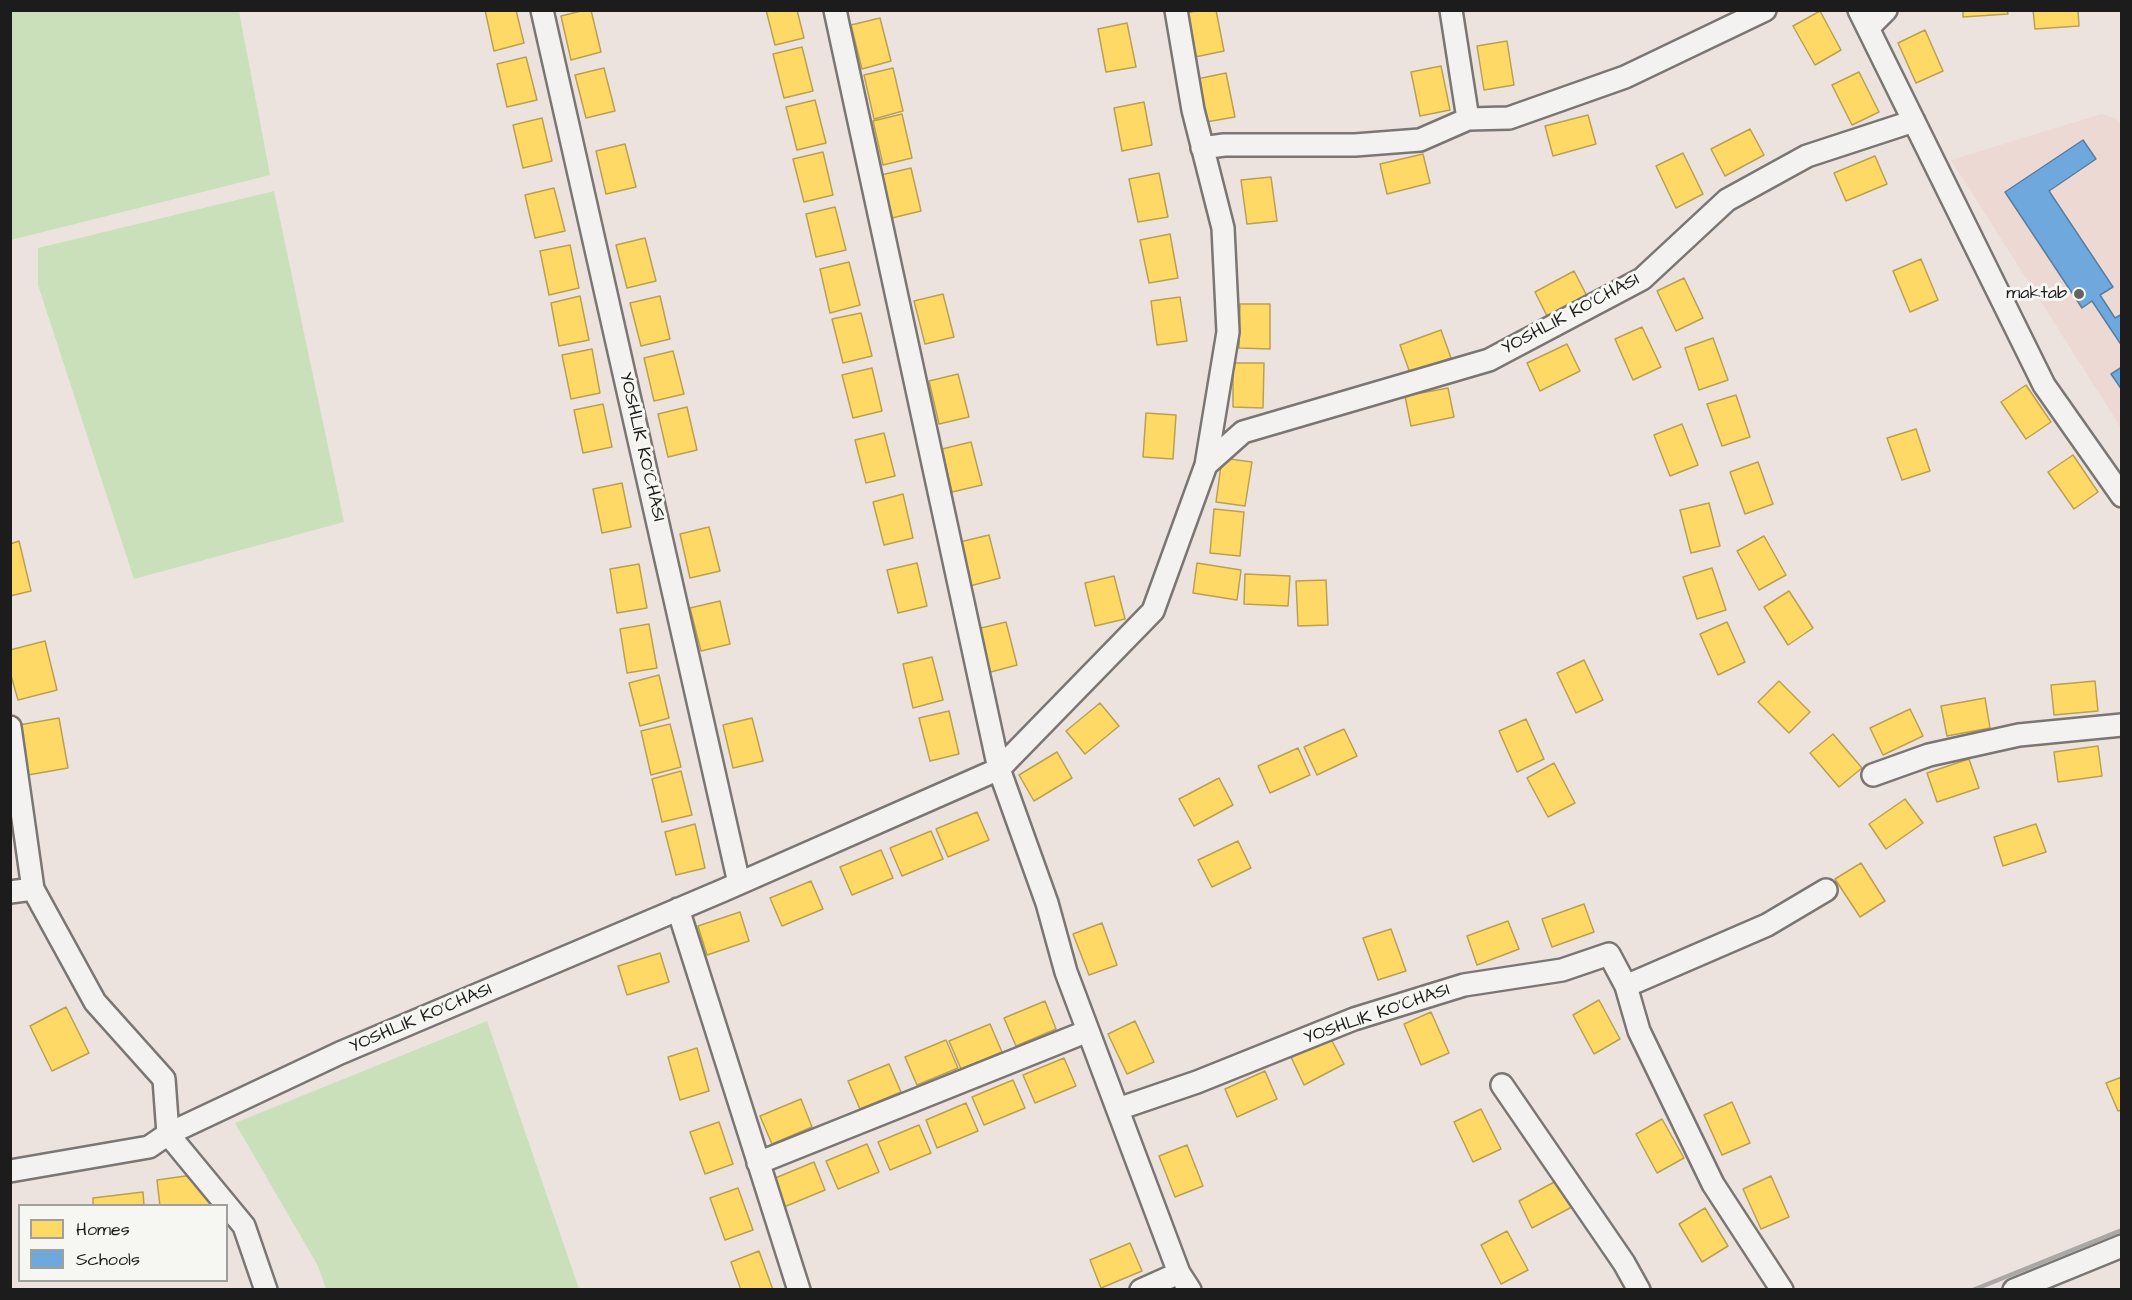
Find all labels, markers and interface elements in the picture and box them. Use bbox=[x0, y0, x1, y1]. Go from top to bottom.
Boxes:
street label: YOSHLIK KO'CHASI bbox=[1498, 270, 1644, 360]
place label: maktab bbox=[2006, 283, 2067, 305]
marker: maktab bbox=[2072, 287, 2086, 301]
street label: YOSHLIK KO'CHASI bbox=[613, 370, 669, 524]
street label: YOSHLIK KO'CHASI bbox=[346, 979, 496, 1059]
street label: YOSHLIK KO'CHASI bbox=[1301, 980, 1453, 1050]
legend bbox=[18, 1204, 228, 1282]
text: Homes bbox=[76, 1217, 130, 1242]
text: Schools bbox=[76, 1247, 140, 1272]

